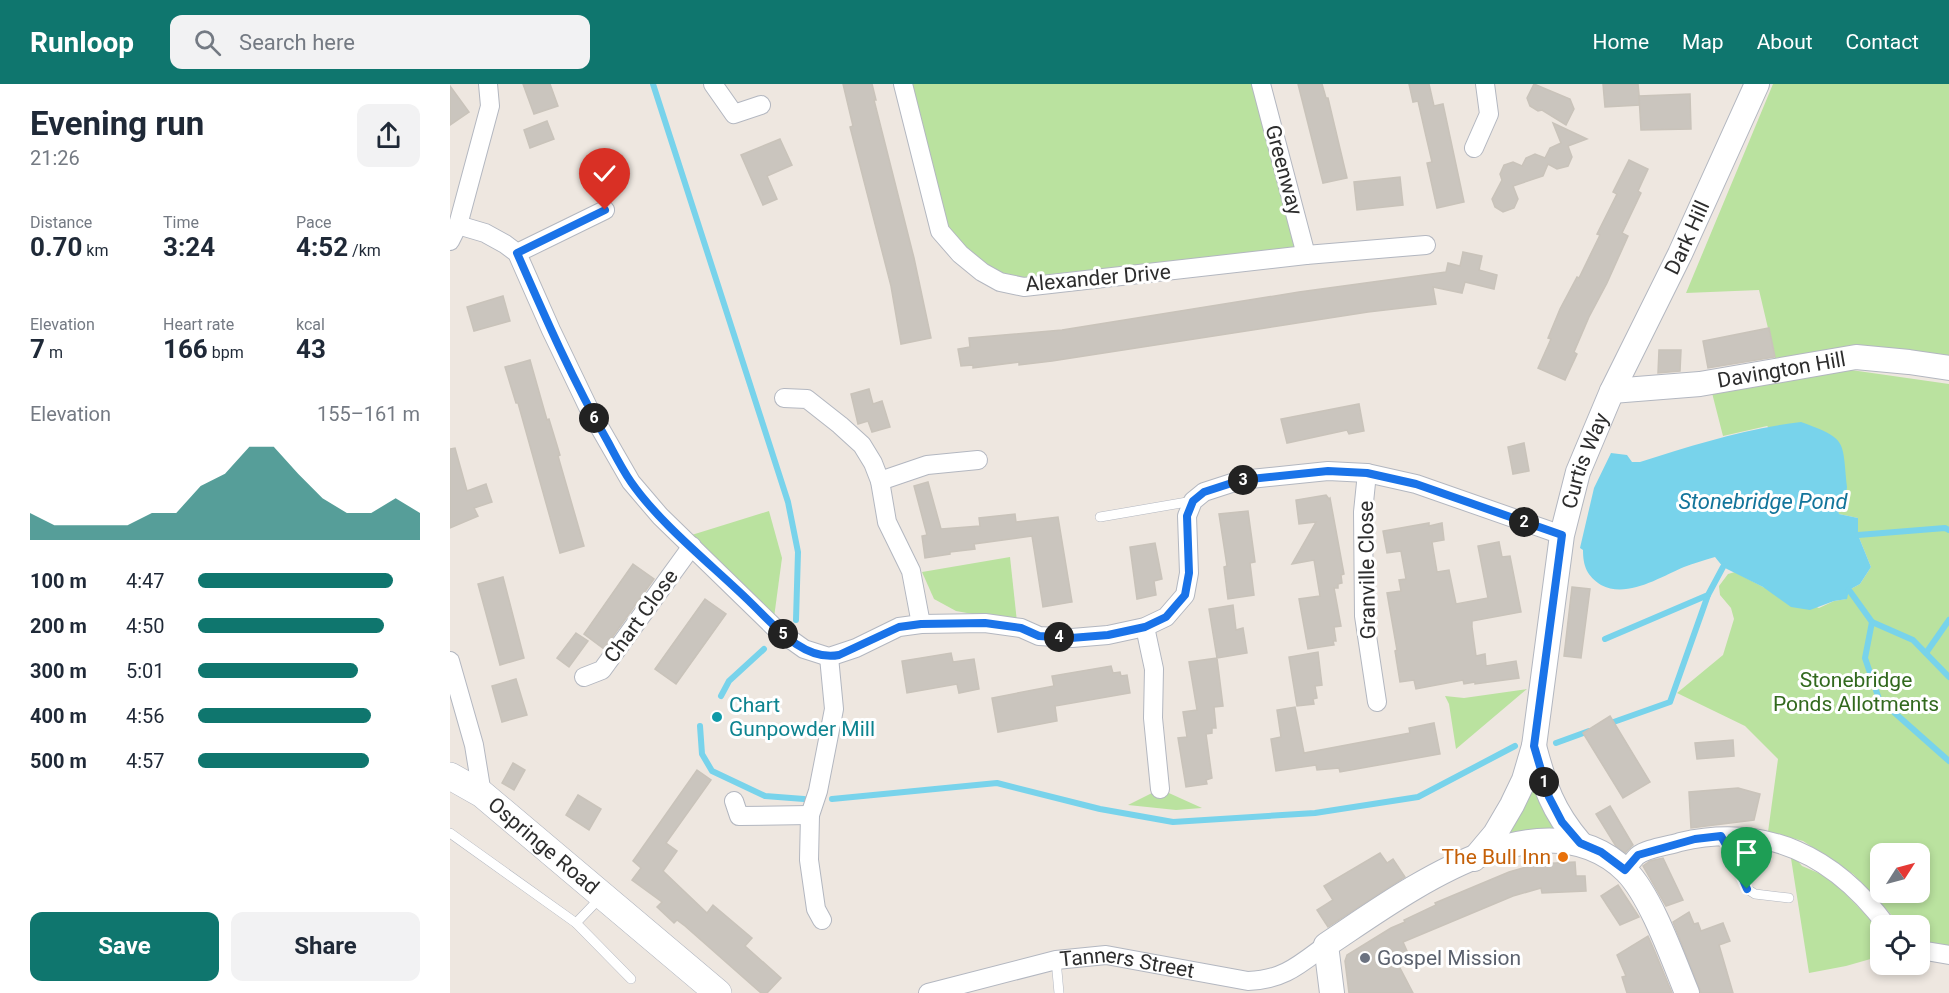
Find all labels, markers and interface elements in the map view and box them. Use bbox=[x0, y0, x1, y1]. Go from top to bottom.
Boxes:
search box bbox=[170, 15, 590, 69]
text: Runloop bbox=[30, 26, 134, 59]
icon: search bbox=[191, 26, 224, 59]
text: Search here bbox=[239, 30, 355, 55]
text: Home bbox=[1593, 30, 1649, 54]
text: Map bbox=[1682, 30, 1724, 54]
text: About bbox=[1757, 30, 1813, 54]
text: Contact bbox=[1846, 30, 1919, 54]
text: Evening run bbox=[30, 104, 204, 143]
button: share bbox=[357, 104, 420, 167]
street label: Greenway bbox=[1260, 122, 1308, 218]
text: 21:26 bbox=[30, 146, 80, 170]
pin bbox=[579, 148, 630, 210]
icon: check bbox=[588, 157, 621, 190]
street label: Dark Hill bbox=[1660, 197, 1715, 278]
text: Distance bbox=[30, 213, 92, 232]
text: Time bbox=[163, 213, 199, 232]
text: Pace bbox=[296, 213, 332, 232]
text: 0.70 bbox=[30, 232, 82, 262]
text: 3:24 bbox=[163, 232, 215, 262]
text: 4:52 bbox=[296, 232, 348, 262]
text: km bbox=[82, 241, 108, 260]
text: /km bbox=[348, 241, 381, 260]
street label: Alexander Drive bbox=[1024, 260, 1172, 296]
text: Elevation bbox=[30, 315, 95, 334]
text: Heart rate bbox=[163, 315, 234, 334]
text: kcal bbox=[296, 315, 325, 334]
text: 7 bbox=[30, 334, 45, 364]
text: 166 bbox=[163, 334, 208, 364]
text: 43 bbox=[296, 334, 326, 364]
text: m bbox=[45, 343, 63, 362]
text: bpm bbox=[208, 343, 244, 362]
street label: Davington Hill bbox=[1716, 347, 1847, 393]
text: Elevation bbox=[30, 402, 111, 426]
text: 155–161 m bbox=[317, 402, 420, 426]
pin: 6 bbox=[579, 403, 609, 433]
text: 6 bbox=[589, 408, 599, 427]
street label: Curtis Way bbox=[1557, 409, 1613, 511]
pin: 3 bbox=[1228, 465, 1258, 495]
text: 3 bbox=[1238, 470, 1248, 489]
water label: Stonebridge Pond bbox=[1678, 489, 1849, 514]
street label: Granville Close bbox=[1354, 501, 1380, 639]
pin: 2 bbox=[1509, 507, 1539, 537]
text: 2 bbox=[1519, 512, 1529, 531]
street label: Chart Close bbox=[599, 565, 683, 667]
text: 100 m bbox=[30, 569, 87, 593]
text: 4:47 bbox=[126, 569, 165, 593]
text: 200 m bbox=[30, 614, 87, 638]
text: 4:50 bbox=[126, 614, 165, 638]
pin: 5 bbox=[768, 619, 798, 649]
pin: 4 bbox=[1044, 622, 1074, 652]
text: 5 bbox=[778, 624, 788, 643]
text: 4 bbox=[1054, 627, 1064, 646]
text: 300 m bbox=[30, 659, 87, 683]
text: 5:01 bbox=[126, 659, 165, 683]
park label: Stonebridge Ponds Allotments bbox=[1773, 668, 1939, 716]
place label: Chart Gunpowder Mill bbox=[729, 693, 875, 741]
text: 400 m bbox=[30, 704, 87, 728]
text: 4:56 bbox=[126, 704, 165, 728]
marker: Chart Gunpowder Mill bbox=[710, 710, 724, 724]
text: 500 m bbox=[30, 749, 87, 773]
text: 4:57 bbox=[126, 749, 165, 773]
pin: 1 bbox=[1529, 767, 1559, 797]
text: 1 bbox=[1539, 772, 1549, 791]
street label: Ospringe Road bbox=[483, 792, 604, 899]
pin bbox=[1721, 827, 1772, 889]
icon: arrive bbox=[1730, 836, 1763, 869]
north arrow bbox=[1870, 843, 1930, 903]
map controls bbox=[1870, 843, 1930, 975]
place label: The Bull Inn bbox=[1442, 845, 1551, 869]
marker: The Bull Inn bbox=[1556, 850, 1570, 864]
button: Save bbox=[30, 912, 219, 981]
button: Share bbox=[231, 912, 420, 981]
button: locate bbox=[1870, 915, 1930, 975]
street label: Tanners Street bbox=[1059, 943, 1196, 983]
place label: Gospel Mission bbox=[1377, 946, 1521, 970]
marker: Gospel Mission bbox=[1358, 951, 1372, 965]

